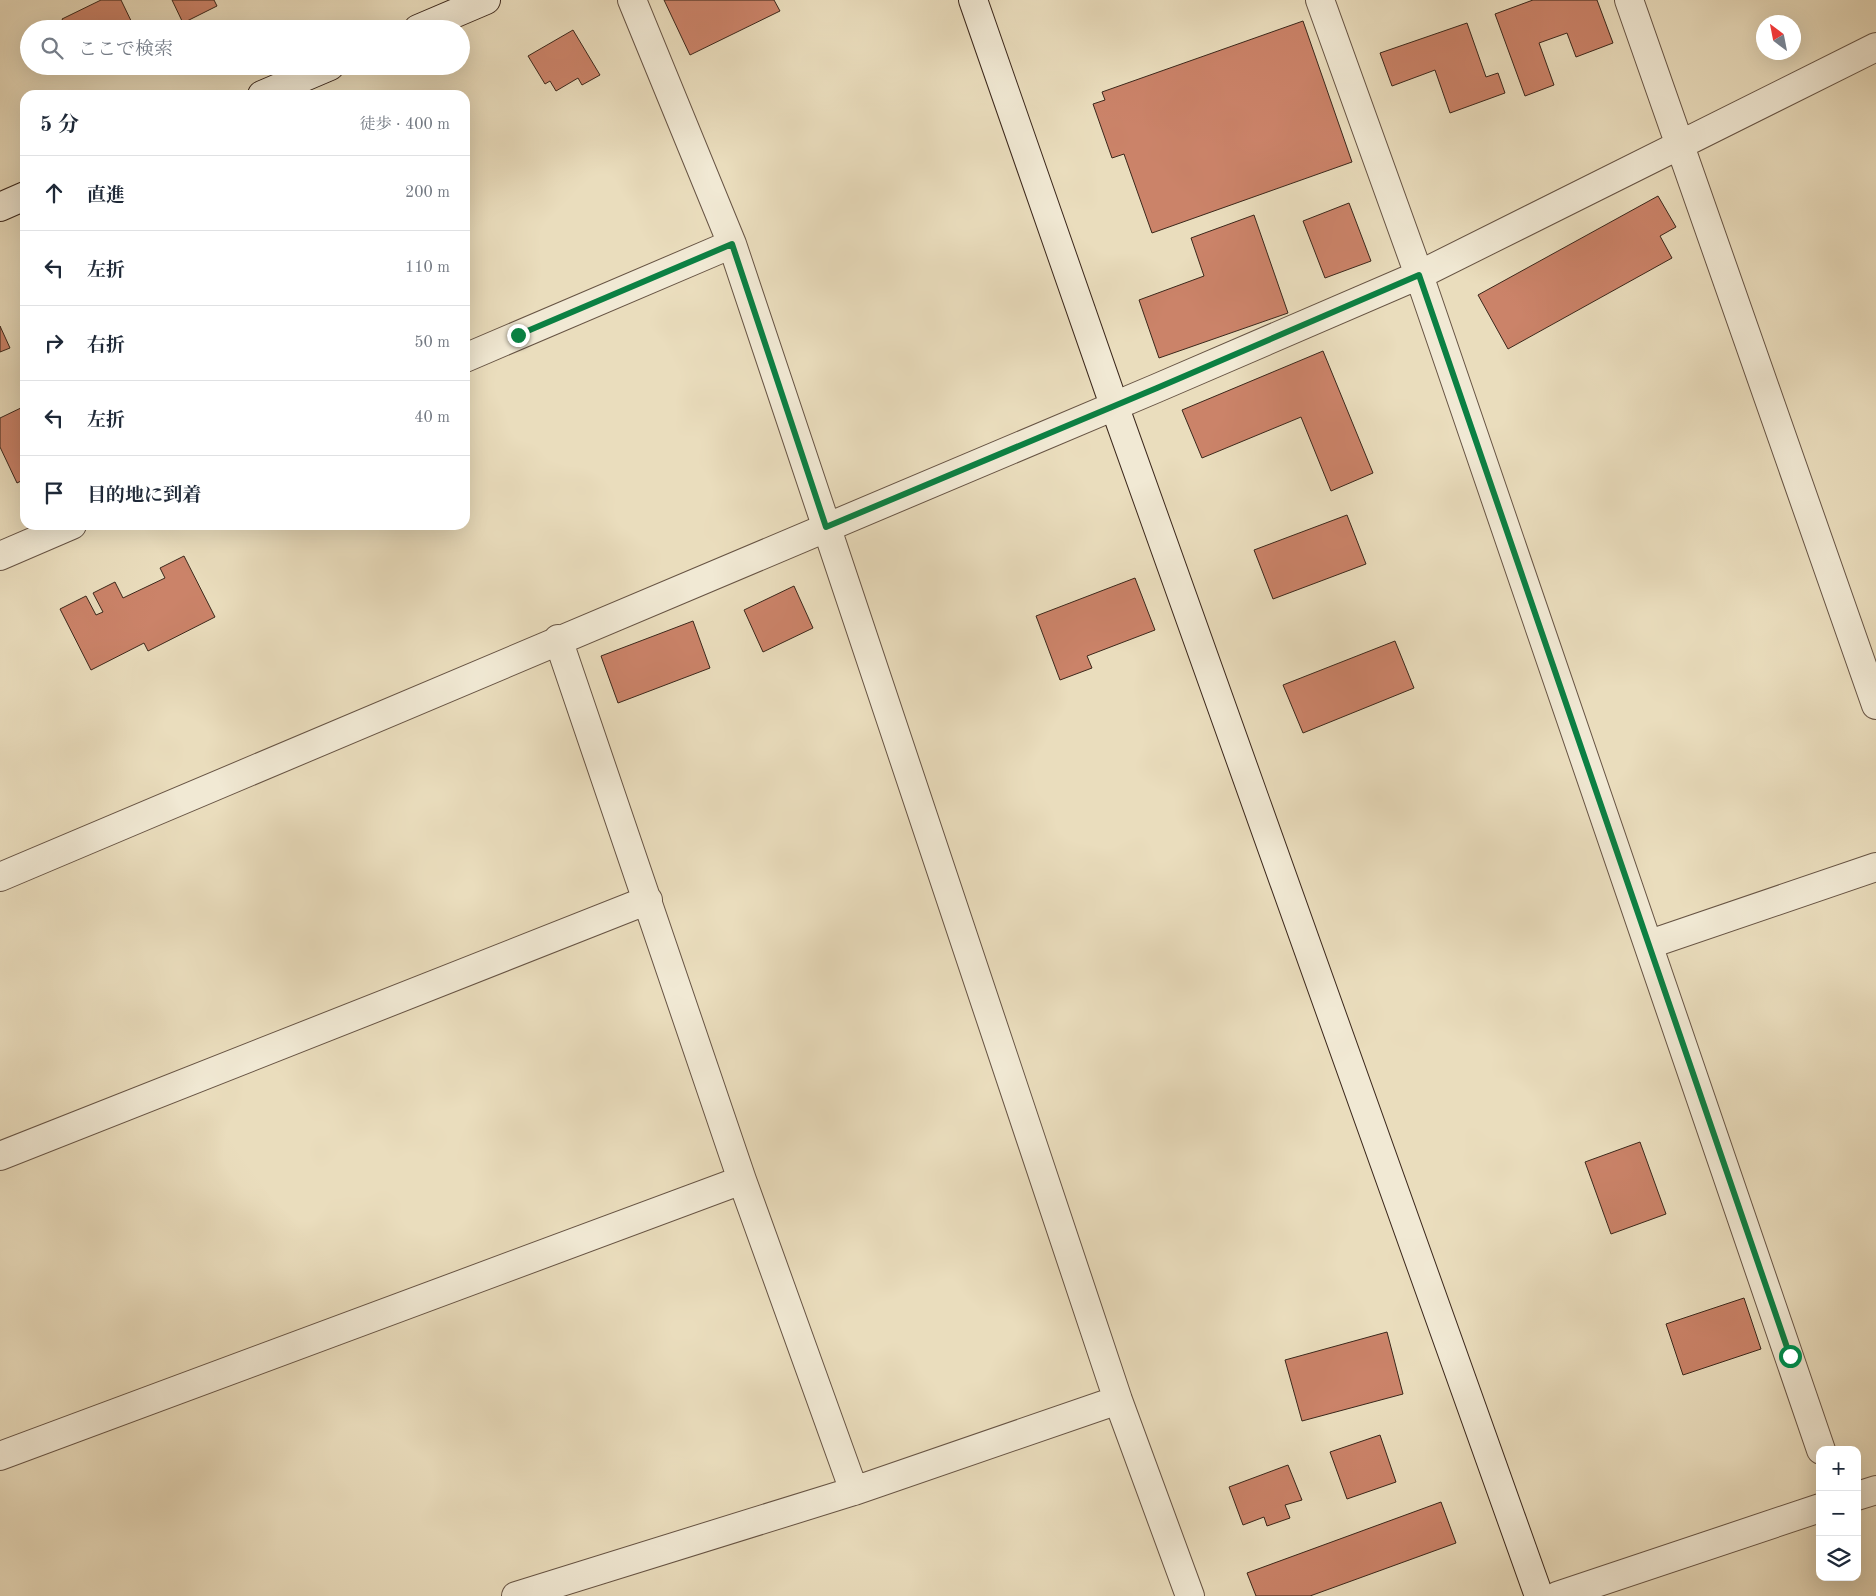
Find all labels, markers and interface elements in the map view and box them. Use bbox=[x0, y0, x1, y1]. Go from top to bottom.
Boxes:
north arrow bbox=[1756, 15, 1801, 60]
search box bbox=[20, 20, 470, 75]
icon: search bbox=[38, 34, 66, 62]
text: ここで検索 bbox=[78, 41, 173, 60]
text: 5 分 bbox=[40, 115, 79, 136]
text: 徒歩 · 400 m bbox=[360, 117, 450, 133]
icon: ahead bbox=[40, 179, 68, 207]
text: 200 m bbox=[405, 185, 450, 201]
text: 直進 bbox=[87, 187, 125, 206]
icon: left bbox=[40, 254, 68, 282]
text: 110 m bbox=[405, 260, 450, 276]
text: 左折 bbox=[87, 262, 125, 281]
route end bbox=[507, 324, 530, 347]
icon: right bbox=[40, 329, 68, 357]
text: 50 m bbox=[414, 335, 450, 351]
text: 右折 bbox=[87, 337, 125, 356]
icon: left bbox=[40, 404, 68, 432]
text: 40 m bbox=[414, 410, 450, 426]
text: 左折 bbox=[87, 412, 125, 431]
icon: arrive bbox=[40, 479, 68, 507]
text: 目的地に到着 bbox=[87, 487, 201, 506]
route start bbox=[1779, 1345, 1802, 1368]
map controls bbox=[1816, 1446, 1861, 1581]
button: + bbox=[1816, 1446, 1861, 1491]
button: − bbox=[1816, 1491, 1861, 1536]
button: layers bbox=[1816, 1536, 1861, 1581]

